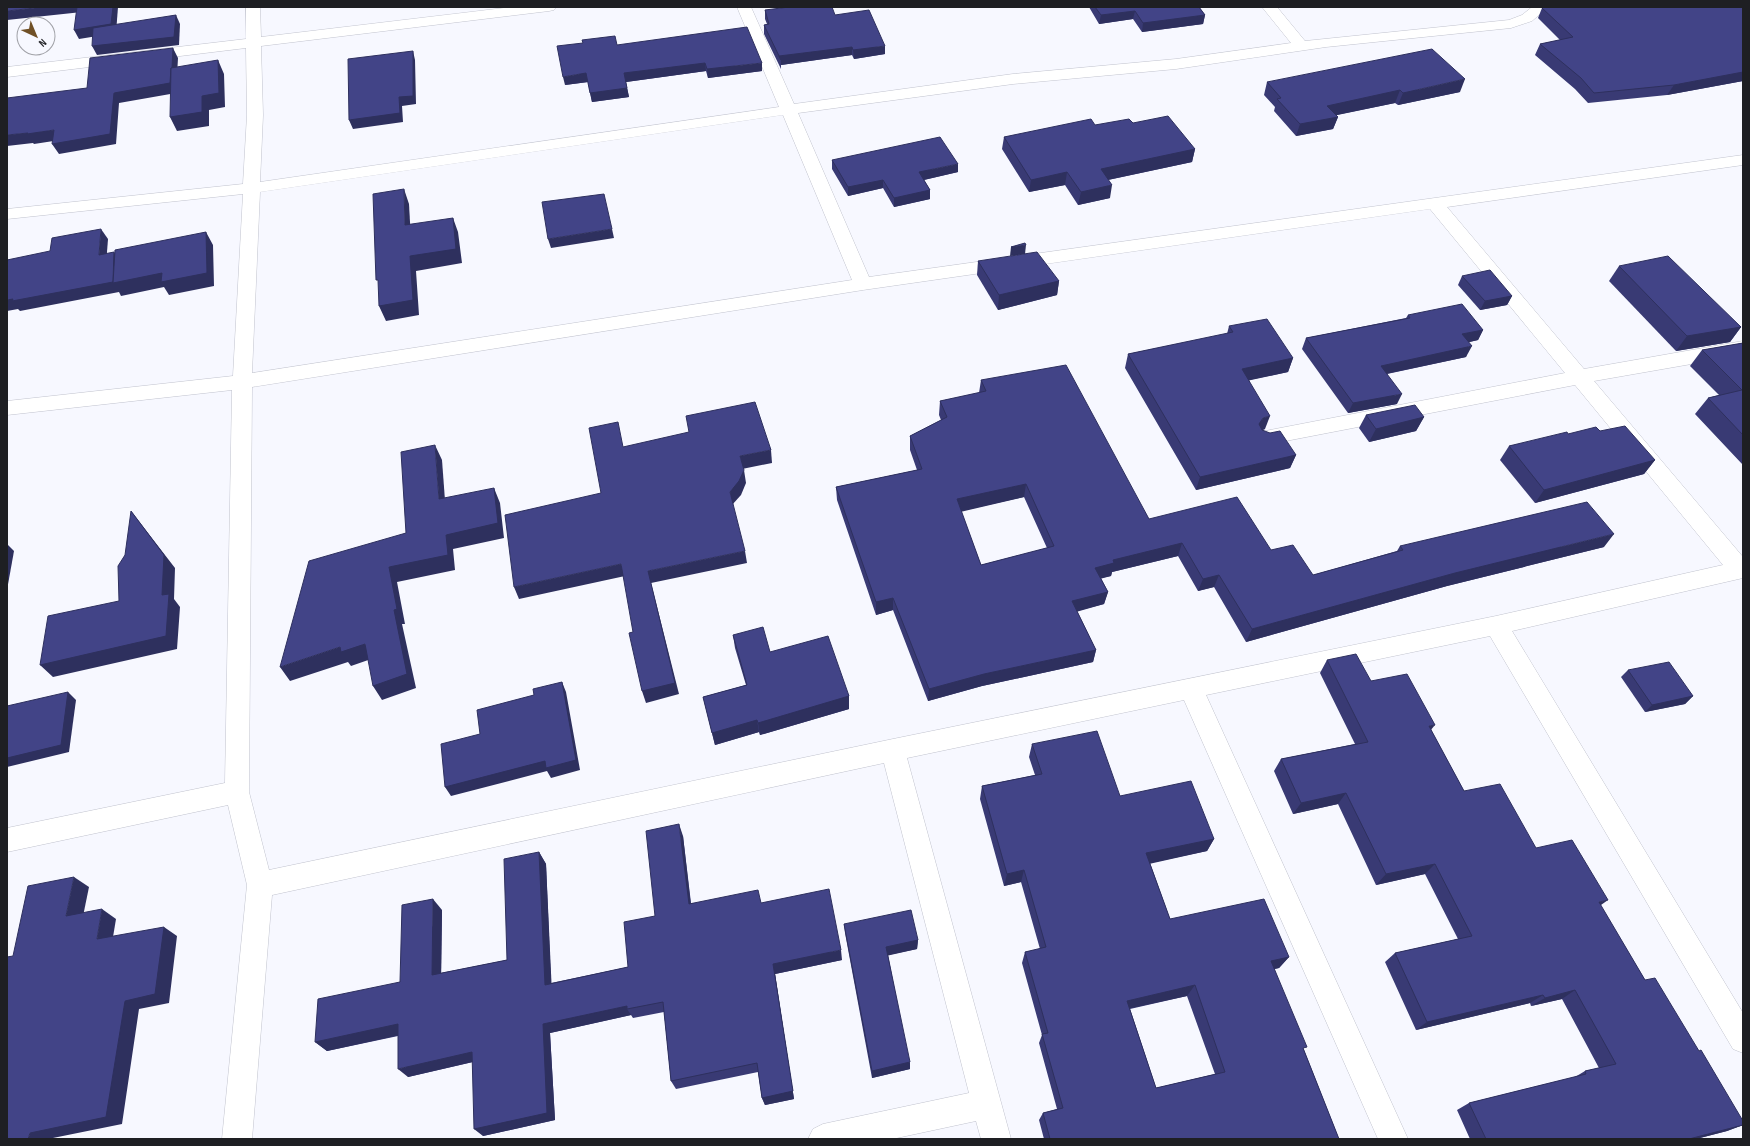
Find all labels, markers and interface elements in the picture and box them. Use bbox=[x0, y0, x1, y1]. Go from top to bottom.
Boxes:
north arrow bbox=[16, 16, 56, 56]
text: N bbox=[36, 36, 49, 50]

